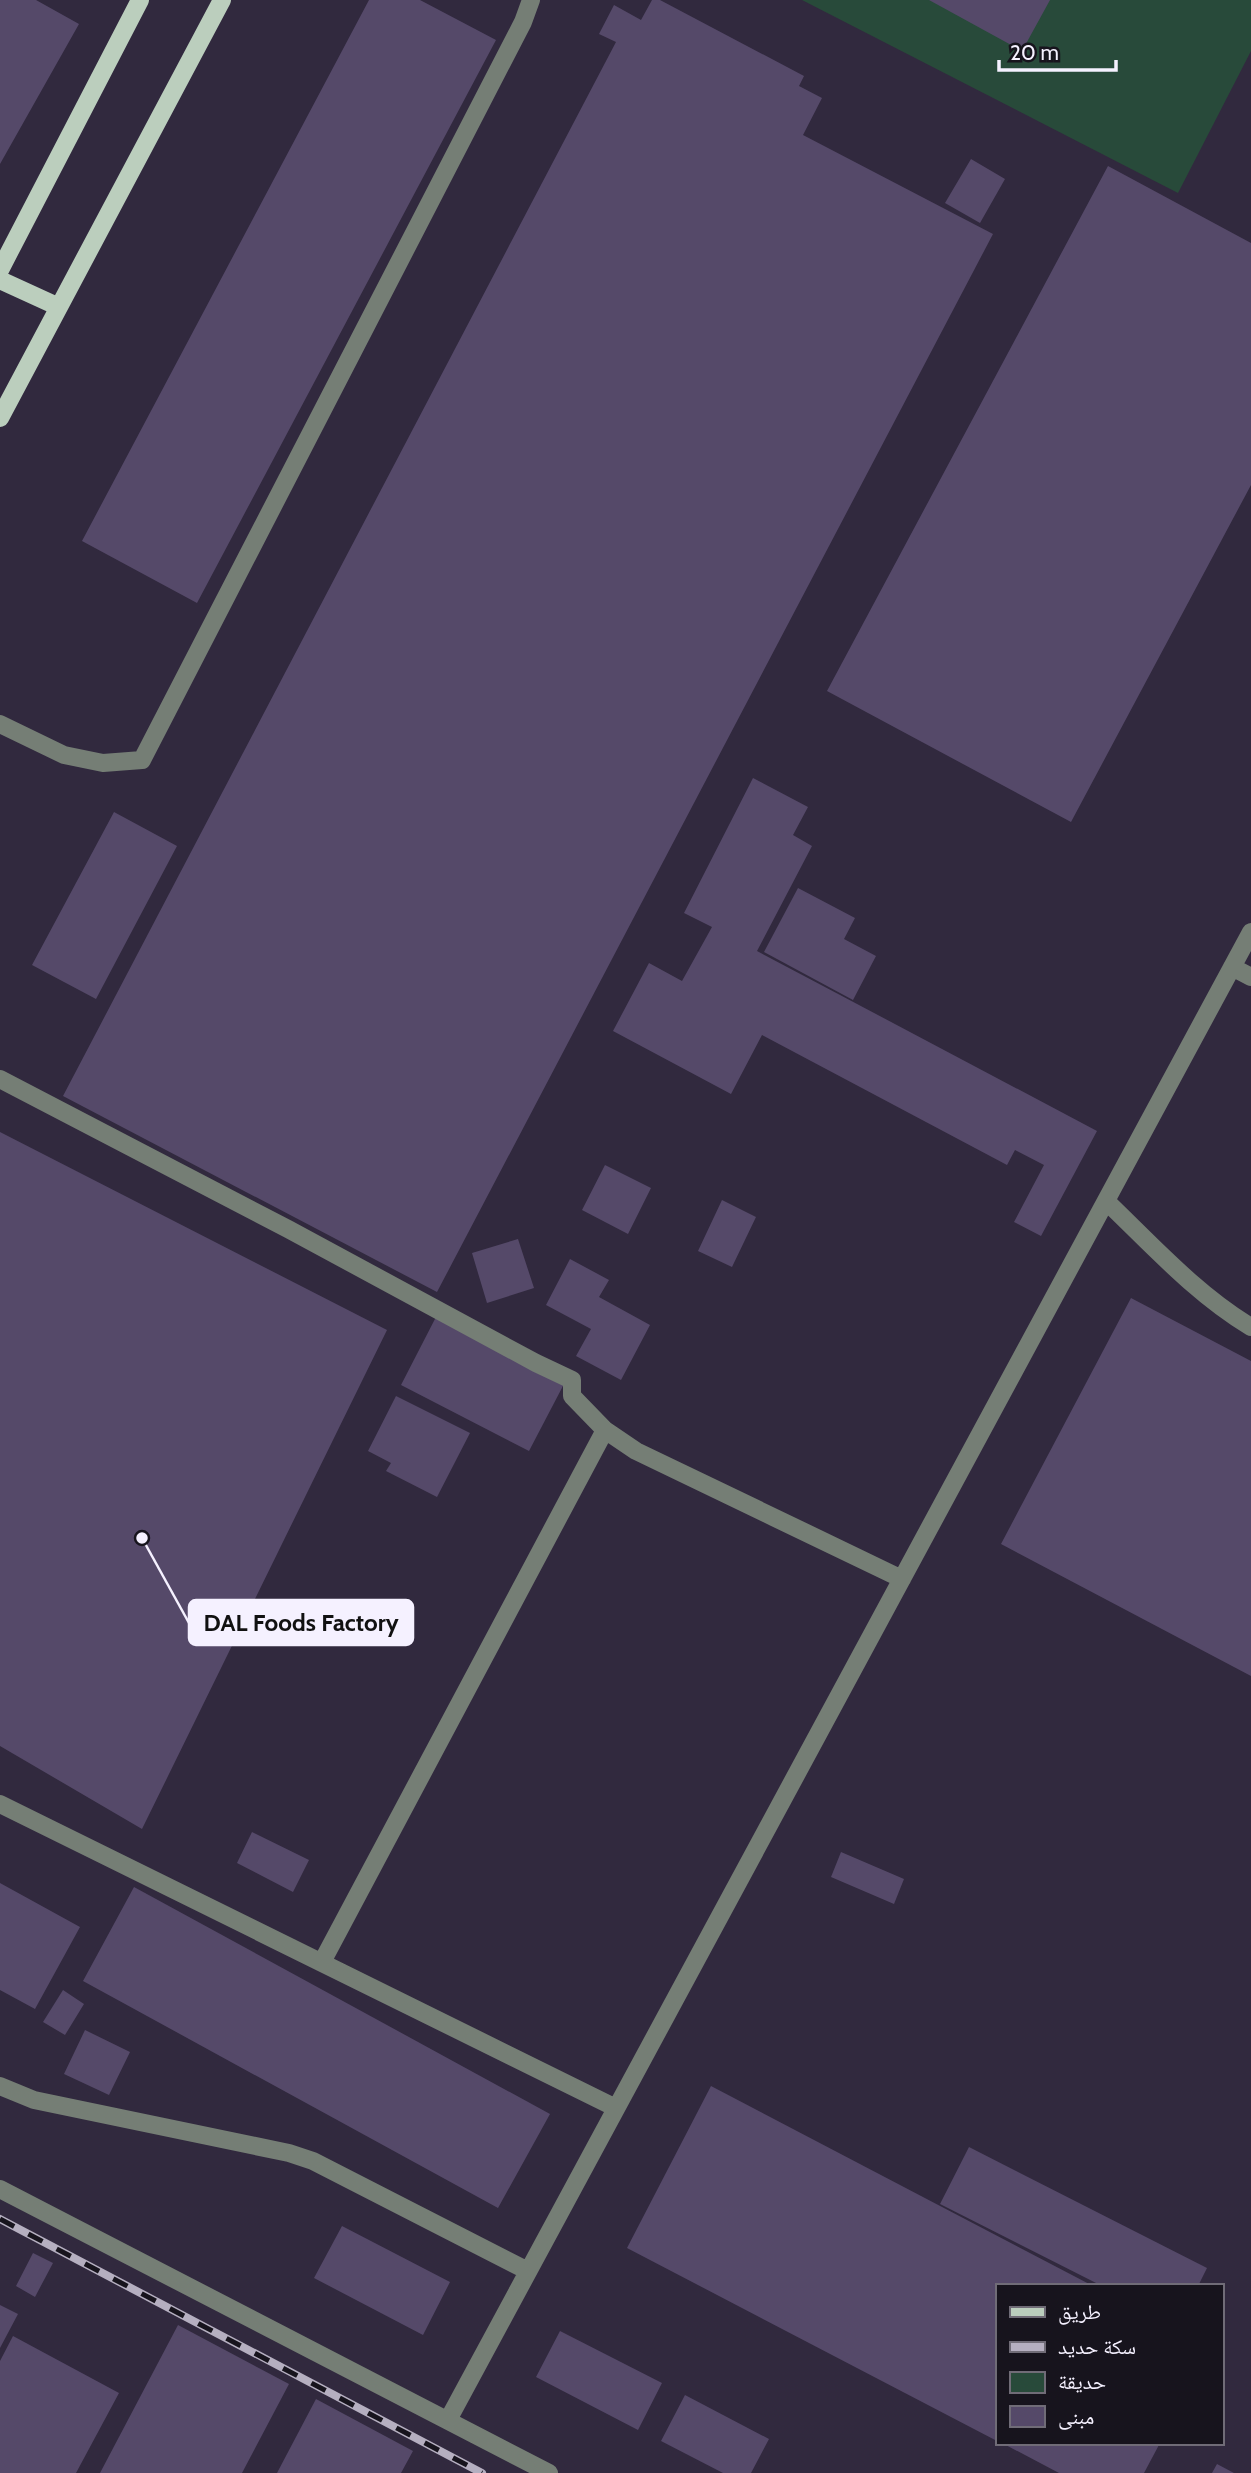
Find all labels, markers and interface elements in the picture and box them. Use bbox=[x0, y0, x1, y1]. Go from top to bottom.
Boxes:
scale bar bbox=[999, 28, 1116, 72]
text: 20 m bbox=[1010, 40, 1059, 65]
callout: DAL Foods Factory bbox=[189, 1600, 413, 1645]
text: DAL Foods Factory bbox=[203, 1608, 399, 1637]
legend bbox=[996, 2284, 1223, 2445]
text: طريق bbox=[1058, 2299, 1101, 2325]
text: سكة حديد bbox=[1058, 2334, 1136, 2359]
text: حديقة bbox=[1058, 2369, 1106, 2394]
text: مبنى bbox=[1058, 2404, 1094, 2430]

